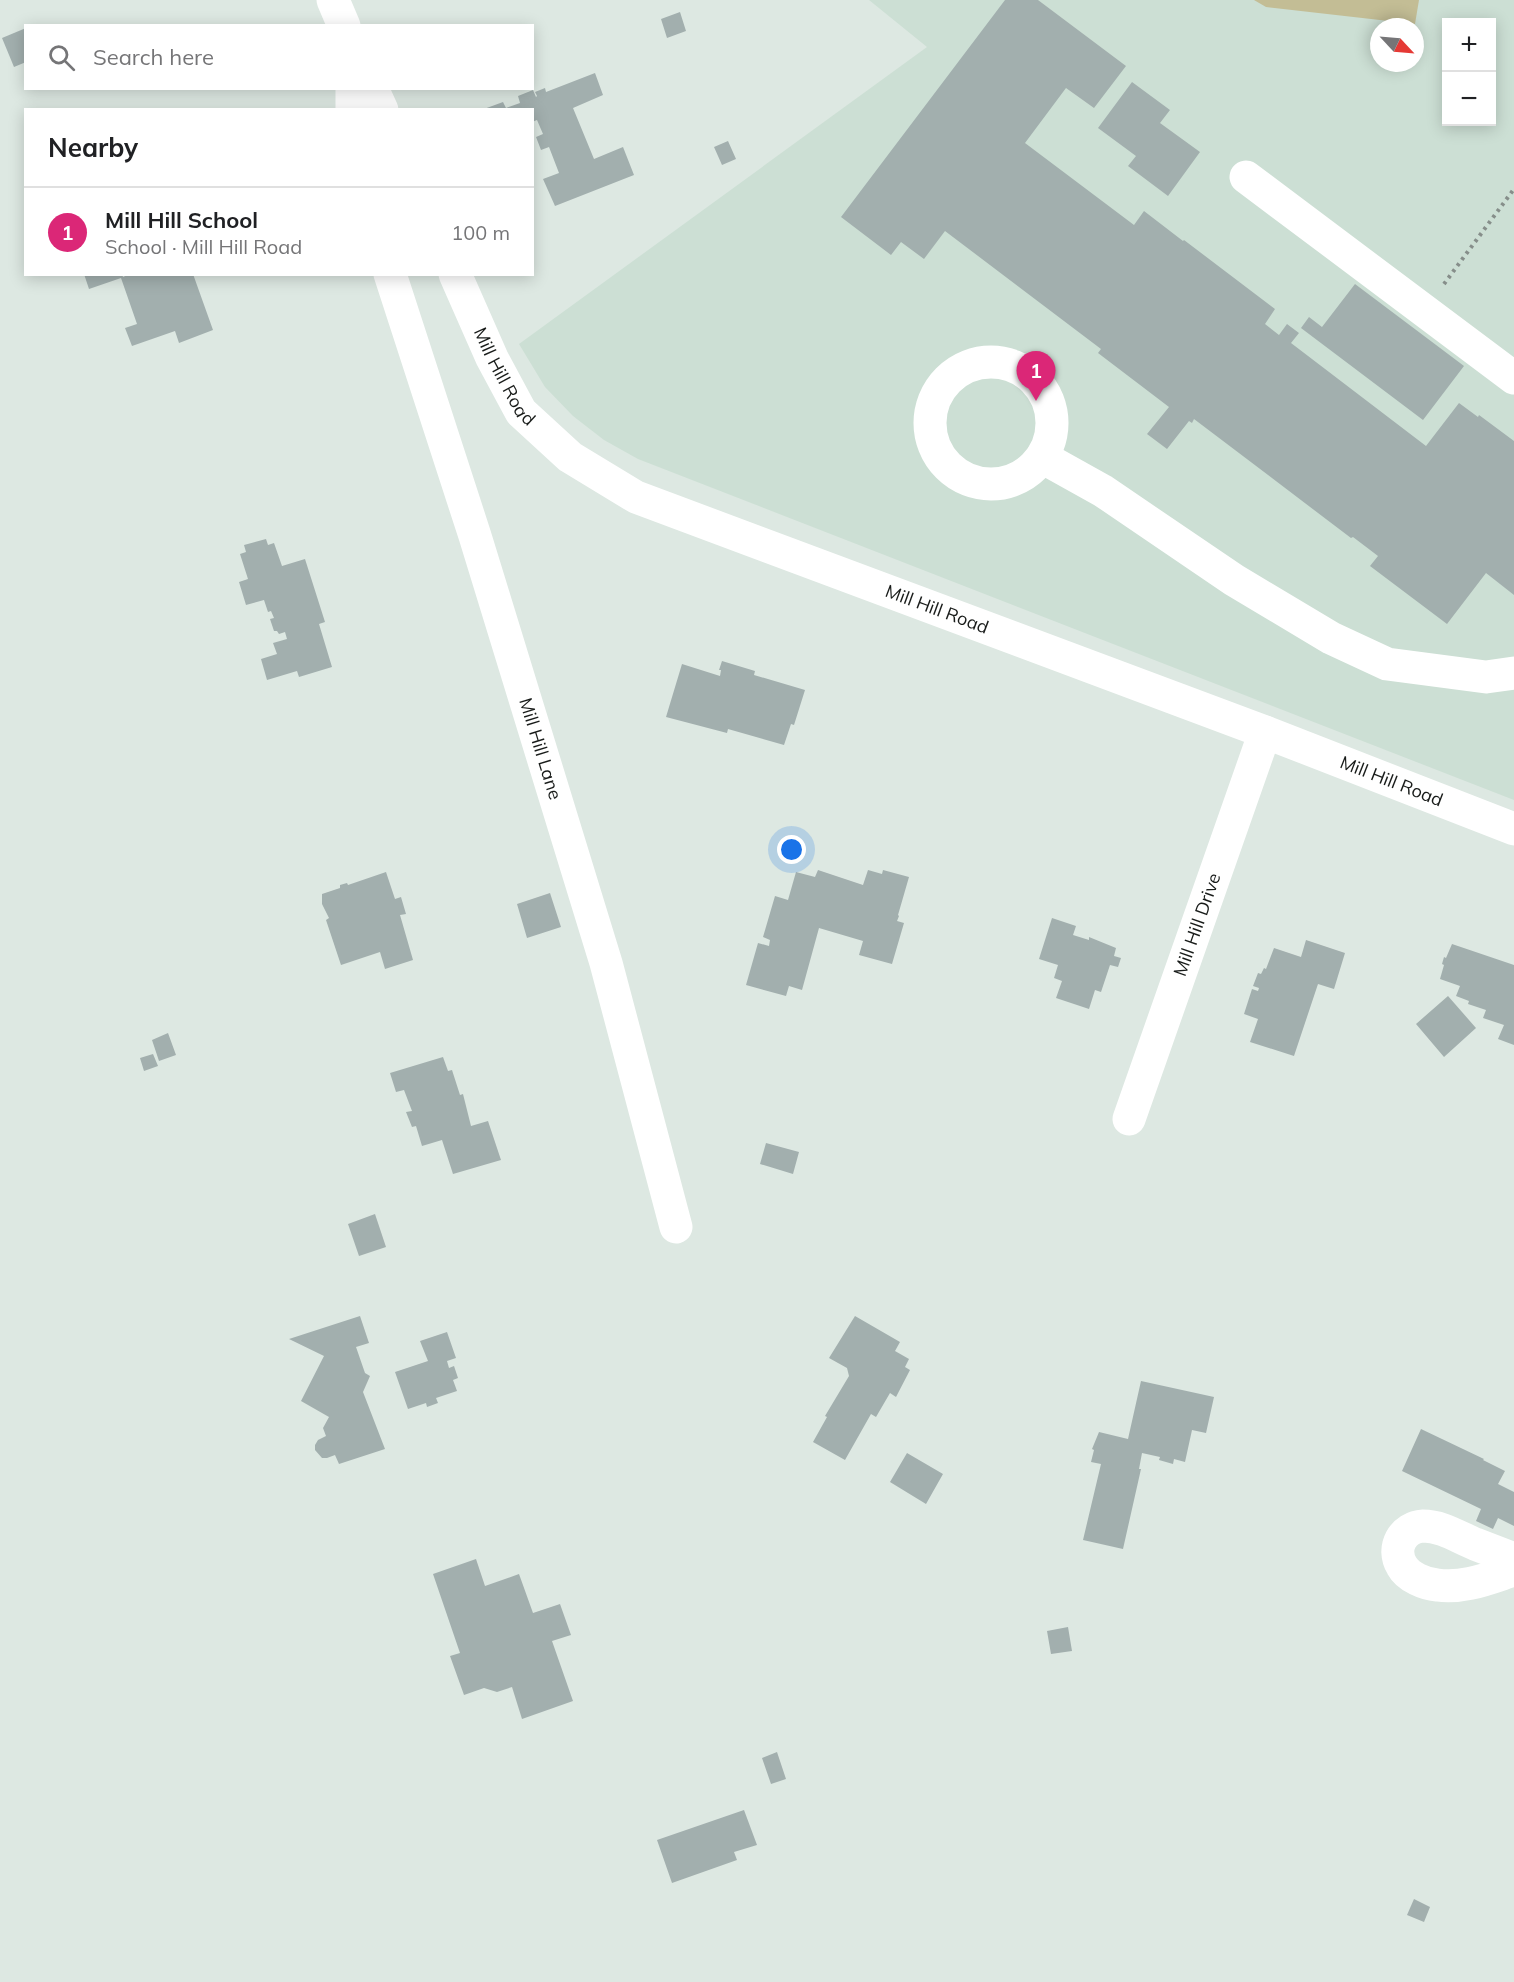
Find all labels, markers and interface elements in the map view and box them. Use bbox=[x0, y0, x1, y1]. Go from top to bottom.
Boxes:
north arrow bbox=[1370, 18, 1424, 72]
map controls bbox=[1442, 18, 1496, 126]
button: + bbox=[1442, 18, 1496, 72]
search box bbox=[24, 24, 534, 90]
icon: search bbox=[45, 41, 78, 74]
text: Search here bbox=[93, 43, 214, 71]
button: − bbox=[1442, 72, 1496, 126]
text: Nearby bbox=[48, 131, 138, 164]
text: Mill Hill School bbox=[105, 206, 258, 234]
text: 1 bbox=[62, 220, 74, 245]
text: 100 m bbox=[451, 220, 510, 245]
text: School · Mill Hill Road bbox=[105, 234, 302, 259]
street label: Mill Hill Road bbox=[469, 324, 540, 430]
pin: 1 bbox=[1016, 352, 1056, 401]
street label: Mill Hill Road bbox=[882, 579, 992, 639]
street label: Mill Hill Lane bbox=[514, 695, 567, 802]
street label: Mill Hill Road bbox=[1337, 750, 1446, 811]
your location bbox=[777, 835, 806, 864]
street label: Mill Hill Drive bbox=[1168, 870, 1226, 979]

